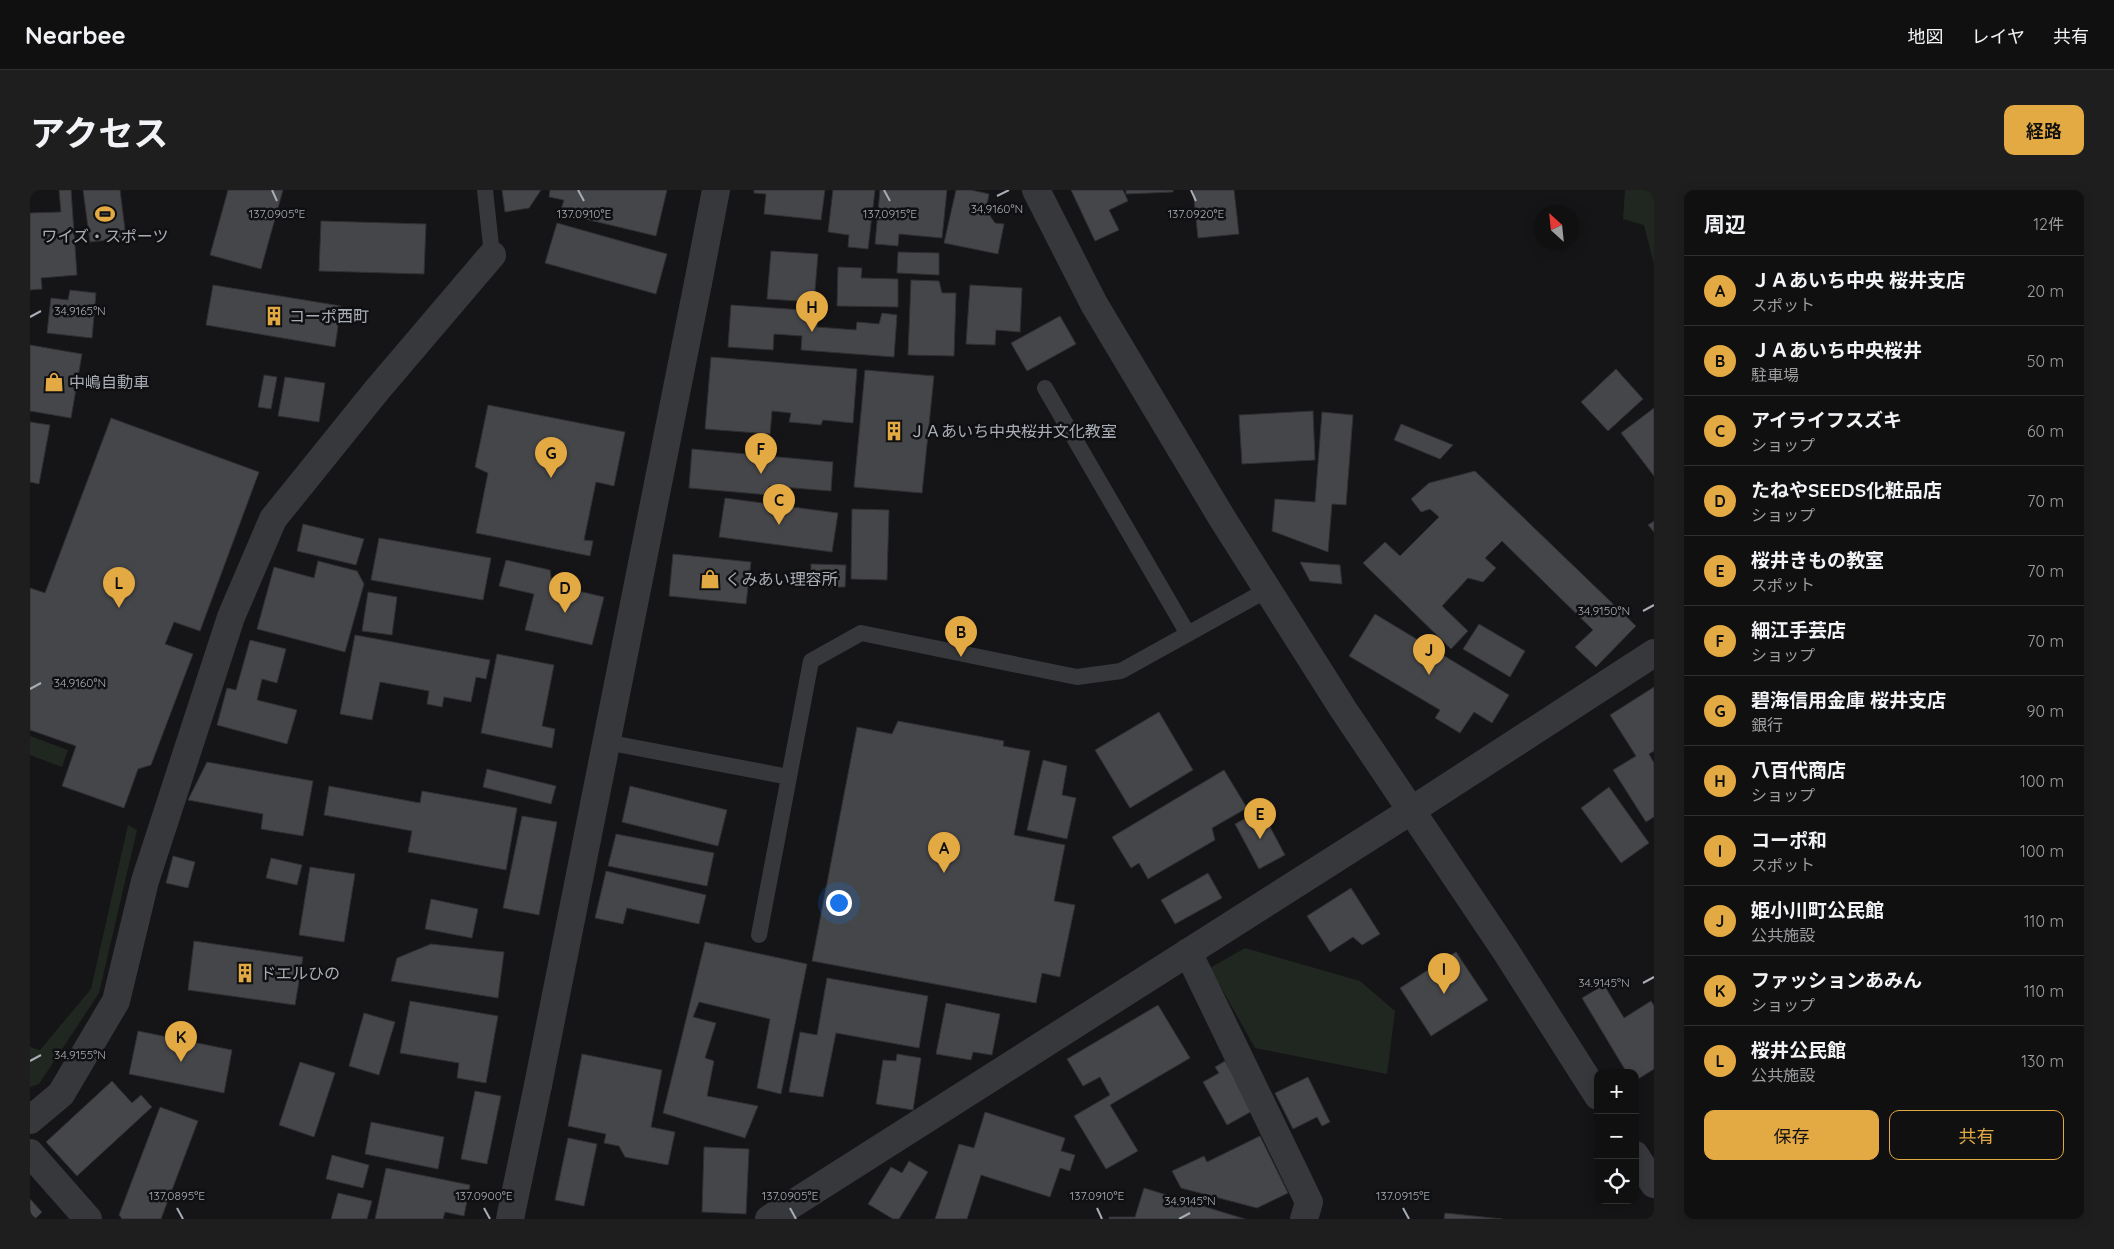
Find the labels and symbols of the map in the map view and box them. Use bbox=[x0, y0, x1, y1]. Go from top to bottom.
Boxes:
text: 34.9160°N bbox=[971, 201, 1023, 216]
sports icon: ワイズ・スポーツ bbox=[94, 203, 116, 225]
north arrow bbox=[1534, 205, 1579, 250]
text: 137.0905°E bbox=[249, 206, 305, 221]
text: 137.0910°E bbox=[557, 206, 611, 221]
text: 137.0915°E bbox=[863, 206, 917, 221]
text: 137.0920°E bbox=[1168, 206, 1225, 221]
place label: ワイズ・スポーツ bbox=[41, 226, 169, 246]
pin: H bbox=[796, 291, 828, 332]
text: 34.9165°N bbox=[54, 303, 106, 318]
building icon: コーポ西町 bbox=[263, 305, 285, 327]
place label: コーポ西町 bbox=[289, 306, 369, 326]
shop icon: 中嶋自動車 bbox=[43, 371, 65, 393]
place label: 中嶋自動車 bbox=[69, 372, 149, 392]
building icon: ＪＡあいち中央桜井文化教室 bbox=[883, 420, 905, 442]
place label: ＪＡあいち中央桜井文化教室 bbox=[909, 421, 1117, 441]
pin: F bbox=[745, 433, 777, 474]
pin: G bbox=[535, 437, 567, 478]
pin: C bbox=[763, 484, 795, 525]
pin: L bbox=[103, 567, 135, 608]
shop icon: くみあい理容所 bbox=[699, 568, 721, 590]
place label: くみあい理容所 bbox=[725, 569, 838, 589]
pin: D bbox=[549, 572, 581, 613]
text: 34.9150°N bbox=[1578, 603, 1630, 618]
pin: B bbox=[945, 616, 977, 657]
pin: J bbox=[1413, 634, 1445, 675]
text: 34.9160°N bbox=[54, 675, 106, 690]
pin: E bbox=[1244, 798, 1276, 839]
pin: A bbox=[928, 832, 960, 873]
your location bbox=[826, 890, 852, 916]
pin: I bbox=[1428, 953, 1460, 994]
building icon: ドエルひの bbox=[234, 962, 256, 984]
place label: ドエルひの bbox=[260, 963, 340, 983]
text: 34.9145°N bbox=[1578, 975, 1630, 990]
pin: K bbox=[165, 1021, 197, 1062]
text: 34.9155°N bbox=[54, 1047, 106, 1062]
text: 137.0895°E bbox=[149, 1188, 205, 1203]
text: 137.0900°E bbox=[455, 1188, 513, 1203]
text: 137.0905°E bbox=[762, 1188, 818, 1203]
text: 137.0910°E bbox=[1070, 1188, 1124, 1203]
text: 137.0915°E bbox=[1376, 1188, 1430, 1203]
text: 34.9145°N bbox=[1164, 1193, 1216, 1208]

